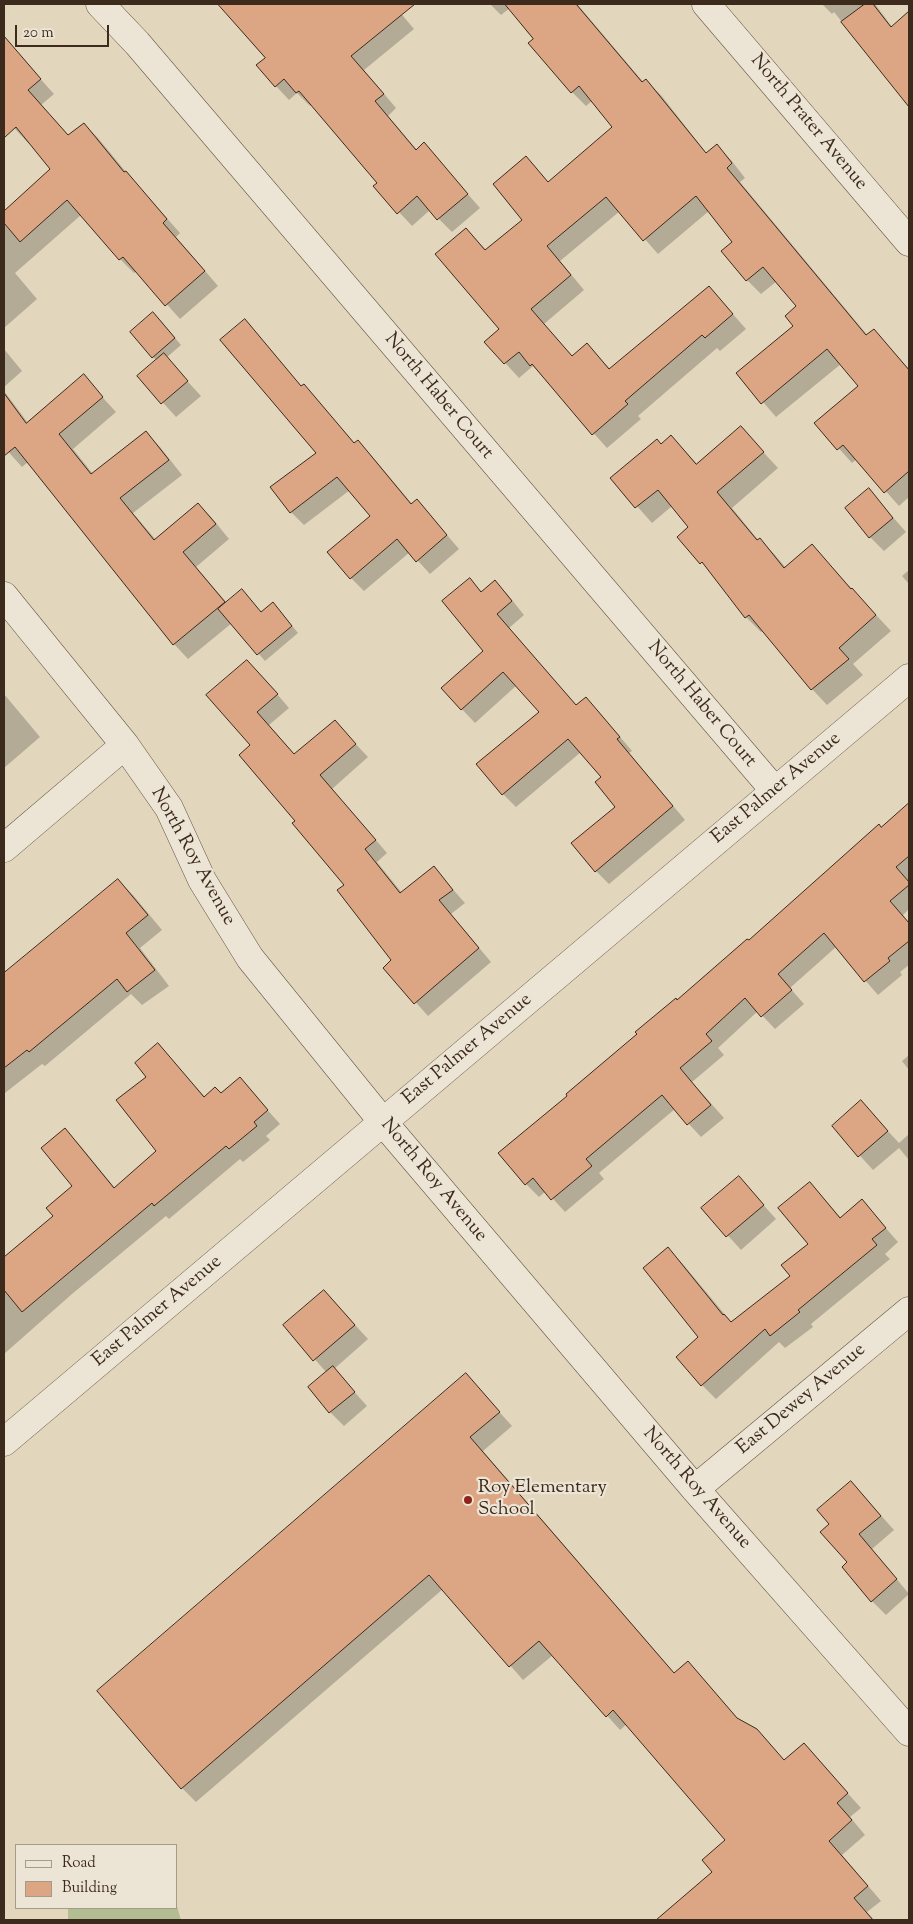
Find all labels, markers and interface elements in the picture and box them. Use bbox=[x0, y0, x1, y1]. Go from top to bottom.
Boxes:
scale bar bbox=[18, 15, 111, 47]
text: 20 m bbox=[23, 23, 54, 44]
street label: North Prater Avenue bbox=[745, 50, 871, 196]
street label: North Haber Court bbox=[379, 329, 497, 465]
street label: North Haber Court bbox=[642, 637, 760, 773]
street label: East Palmer Avenue bbox=[708, 728, 846, 850]
street label: North Roy Avenue bbox=[145, 784, 239, 930]
street label: East Palmer Avenue bbox=[399, 989, 537, 1111]
street label: North Roy Avenue bbox=[375, 1115, 491, 1247]
street label: East Palmer Avenue bbox=[89, 1251, 227, 1373]
street label: East Dewey Avenue bbox=[733, 1339, 871, 1461]
street label: North Roy Avenue bbox=[637, 1423, 755, 1555]
place label: Roy Elementary School bbox=[478, 1478, 607, 1522]
marker: Roy Elementary School bbox=[462, 1494, 474, 1506]
legend bbox=[15, 1844, 178, 1909]
text: Road bbox=[62, 1853, 96, 1874]
text: Building bbox=[62, 1878, 117, 1899]

